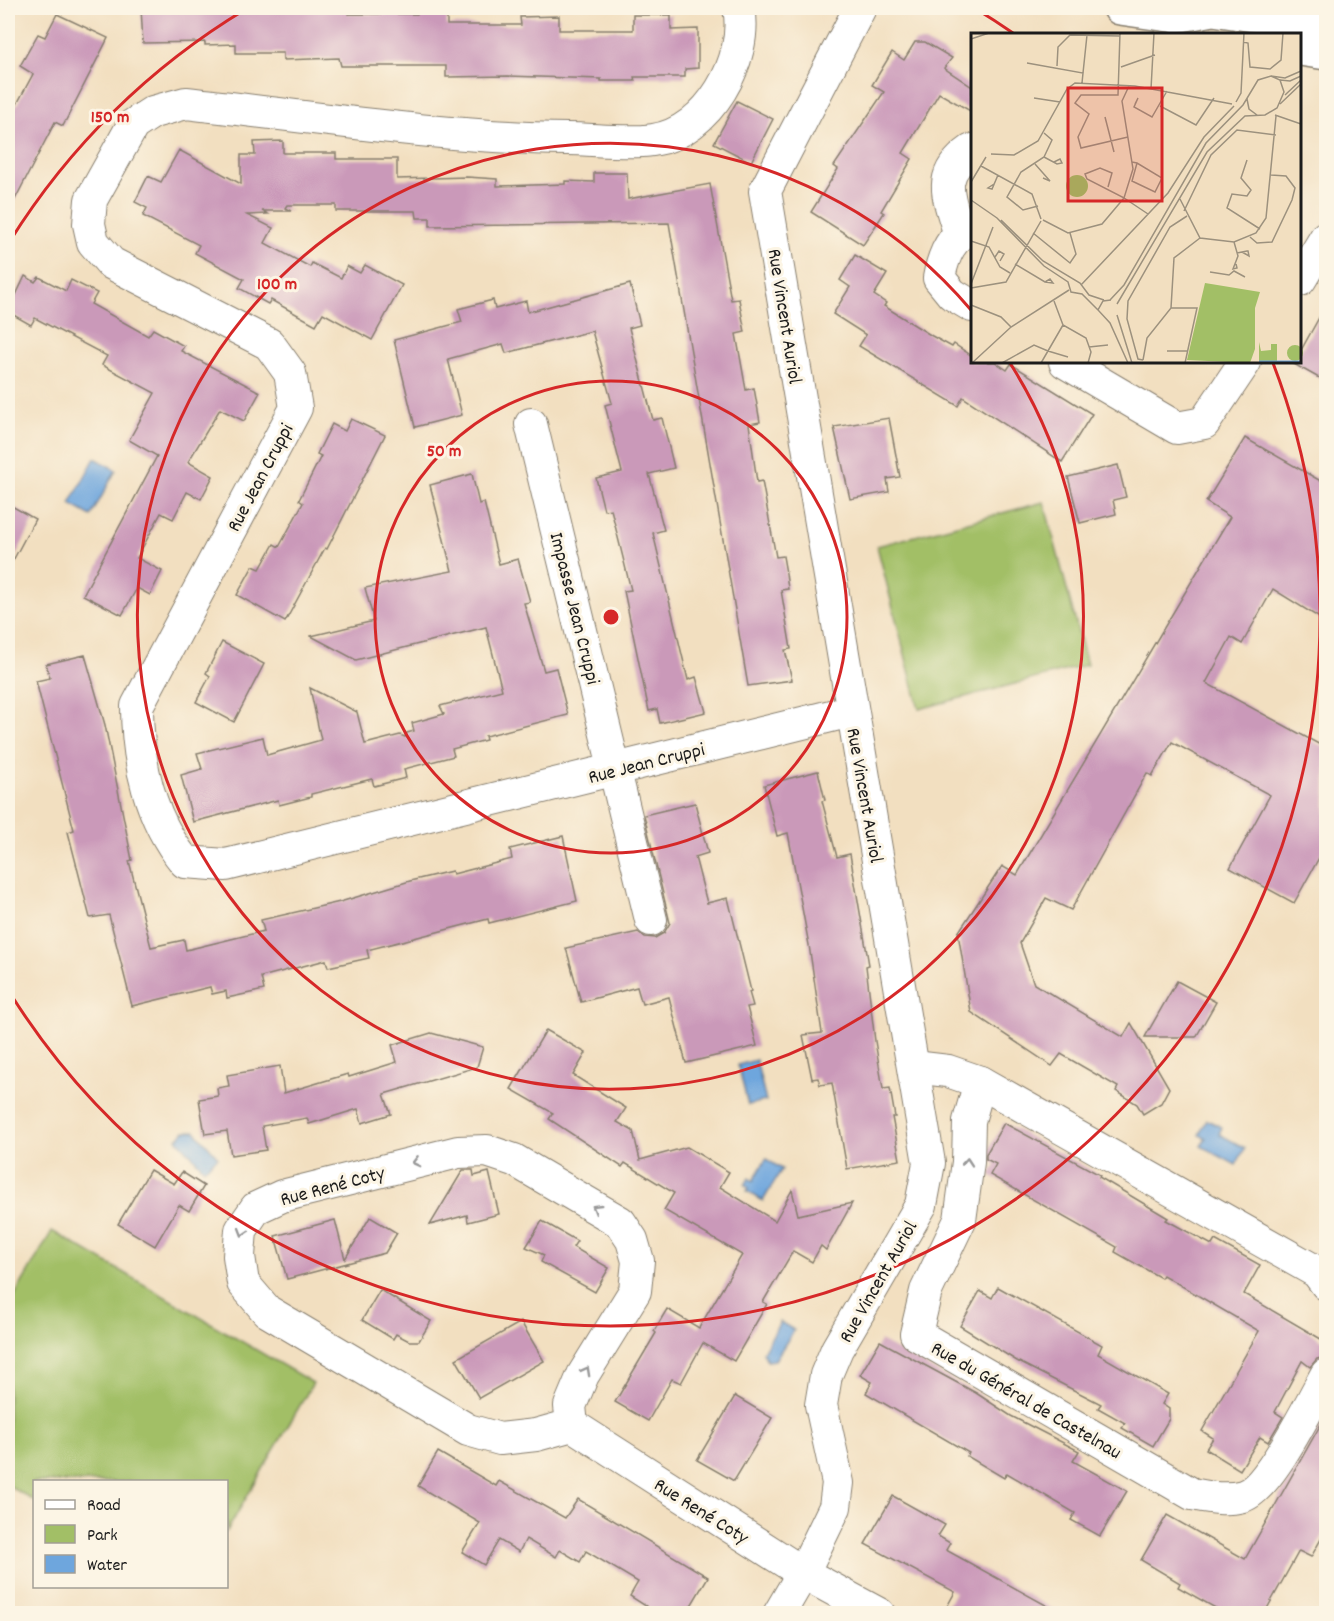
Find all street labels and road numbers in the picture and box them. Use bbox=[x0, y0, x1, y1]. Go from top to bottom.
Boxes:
street label: Rue Vincent Auriol bbox=[759, 247, 808, 386]
street label: Rue Jean Cruppi bbox=[221, 419, 302, 538]
street label: Impasse Jean Cruppi bbox=[541, 530, 606, 688]
street label: Rue Vincent Auriol bbox=[837, 726, 889, 865]
street label: Rue Jean Cruppi bbox=[586, 737, 708, 793]
street label: Rue René Coty bbox=[277, 1160, 389, 1215]
street label: Rue Vincent Auriol bbox=[833, 1216, 926, 1349]
street label: Rue du Général de Castelnau bbox=[925, 1336, 1126, 1468]
street label: Rue René Coty bbox=[648, 1472, 754, 1553]

